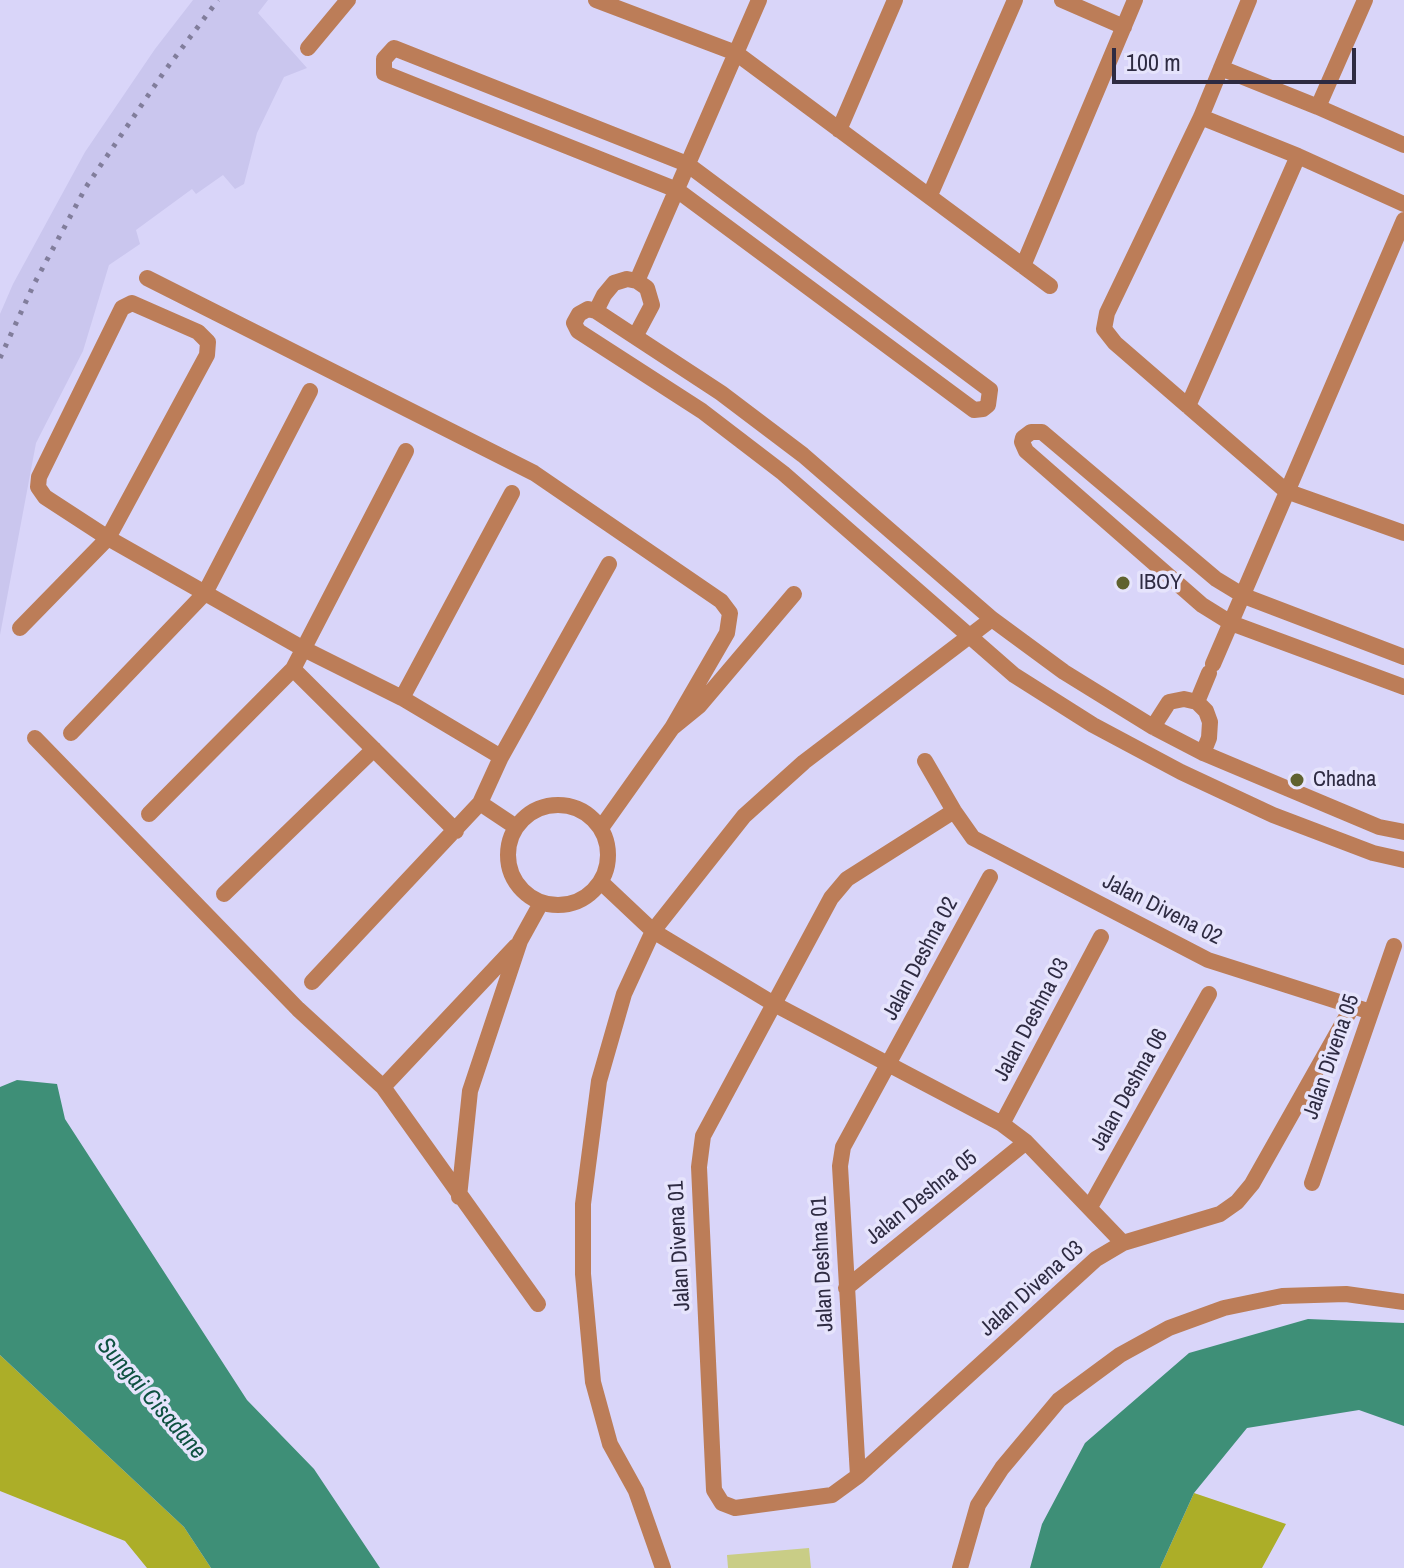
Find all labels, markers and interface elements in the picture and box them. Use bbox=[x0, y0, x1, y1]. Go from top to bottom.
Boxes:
scale bar bbox=[1116, 32, 1360, 82]
text: 100 m bbox=[1126, 46, 1181, 78]
place label: IBOY bbox=[1139, 570, 1182, 596]
marker: IBOY bbox=[1114, 574, 1132, 592]
place label: Chadna bbox=[1313, 767, 1376, 793]
marker: Chadna bbox=[1288, 771, 1306, 789]
street label: Jalan Divena 02 bbox=[1098, 869, 1226, 951]
street label: Jalan Deshna 02 bbox=[878, 893, 964, 1025]
street label: Jalan Deshna 03 bbox=[989, 954, 1075, 1086]
street label: Jalan Divena 05 bbox=[1298, 991, 1366, 1123]
street label: Jalan Deshna 06 bbox=[1086, 1024, 1174, 1156]
street label: Jalan Deshna 05 bbox=[861, 1145, 983, 1251]
street label: Jalan Divena 01 bbox=[663, 1180, 697, 1312]
street label: Jalan Deshna 01 bbox=[806, 1196, 840, 1332]
street label: Jalan Divena 03 bbox=[975, 1236, 1089, 1342]
water label: Sungai Cisadane bbox=[90, 1332, 212, 1466]

